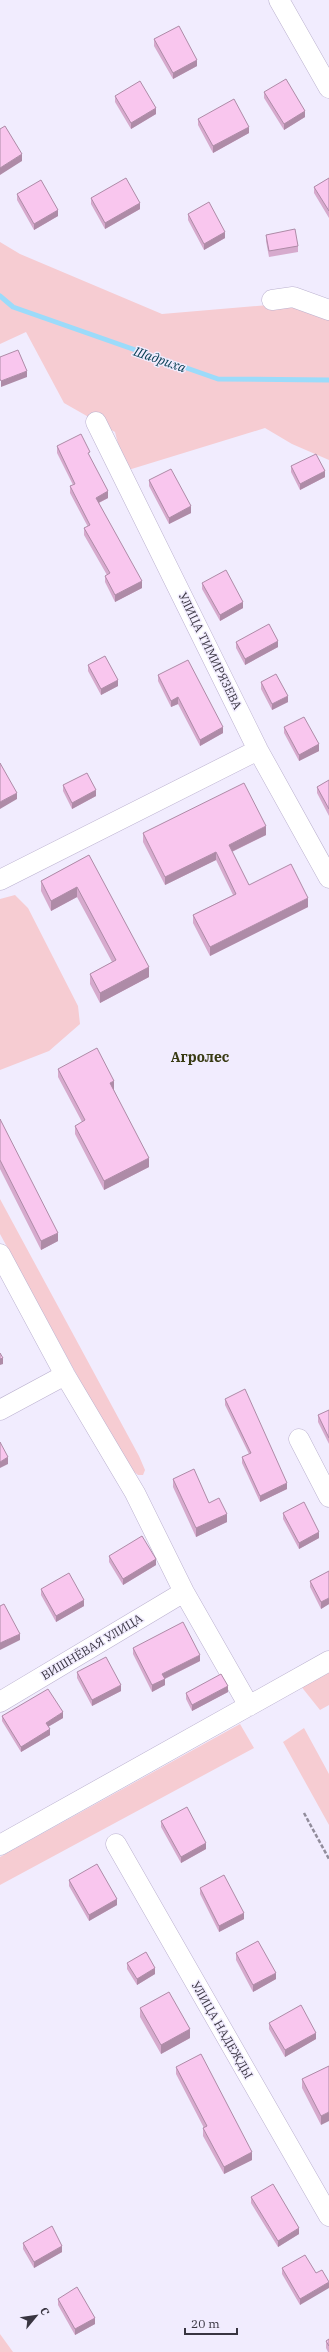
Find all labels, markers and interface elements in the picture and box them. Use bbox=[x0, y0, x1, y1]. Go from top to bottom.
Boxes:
water label: Шадриха bbox=[131, 342, 188, 376]
street label: УЛИЦА ТИМИРЯЗЕВА bbox=[176, 590, 246, 712]
district label: Агролес bbox=[171, 1048, 230, 1066]
street label: ВИШНЁВАЯ УЛИЦА bbox=[38, 1610, 146, 1683]
street label: УЛИЦА НАДЕЖДЫ bbox=[188, 1978, 256, 2081]
north arrow bbox=[16, 2296, 56, 2336]
text: С bbox=[37, 2305, 53, 2318]
scale bar bbox=[185, 2310, 237, 2336]
text: 20 m bbox=[191, 2316, 220, 2331]

